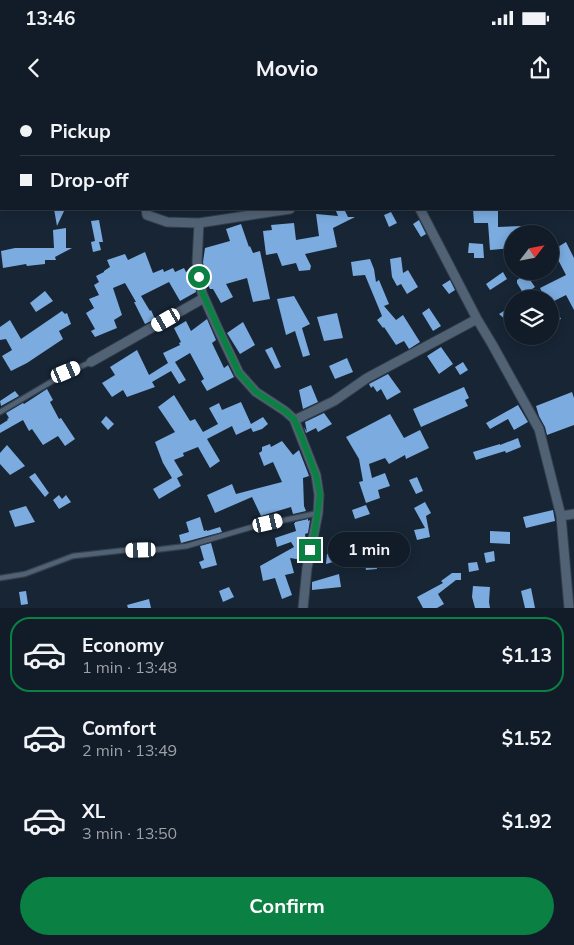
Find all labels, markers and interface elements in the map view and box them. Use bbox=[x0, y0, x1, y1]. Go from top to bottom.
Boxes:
text: 13:46 bbox=[25, 6, 75, 30]
icon: back bbox=[20, 54, 48, 82]
text: Movio bbox=[256, 54, 318, 82]
icon: share bbox=[526, 54, 554, 82]
text: Pickup bbox=[50, 119, 111, 143]
text: Drop-off bbox=[50, 168, 128, 192]
north arrow bbox=[504, 225, 559, 280]
map controls bbox=[504, 225, 559, 345]
route start bbox=[188, 266, 210, 288]
button: layers bbox=[504, 290, 559, 345]
car bbox=[149, 306, 182, 334]
car bbox=[49, 359, 82, 385]
car bbox=[251, 512, 284, 534]
callout: 1 min bbox=[328, 532, 410, 568]
route end bbox=[299, 539, 321, 561]
text: 1 min bbox=[348, 539, 390, 559]
car bbox=[125, 542, 156, 558]
icon: car bbox=[22, 632, 67, 677]
text: Economy bbox=[82, 633, 164, 657]
text: $1.13 bbox=[502, 643, 552, 667]
text: 1 min · 13:48 bbox=[82, 657, 177, 677]
icon: car bbox=[22, 715, 67, 760]
text: Comfort bbox=[82, 716, 156, 740]
text: $1.52 bbox=[502, 726, 552, 750]
text: 2 min · 13:49 bbox=[82, 740, 177, 760]
icon: car bbox=[22, 798, 67, 843]
text: XL bbox=[82, 799, 105, 823]
text: $1.92 bbox=[502, 809, 552, 833]
text: 3 min · 13:50 bbox=[82, 823, 177, 843]
button: Confirm bbox=[20, 877, 554, 935]

